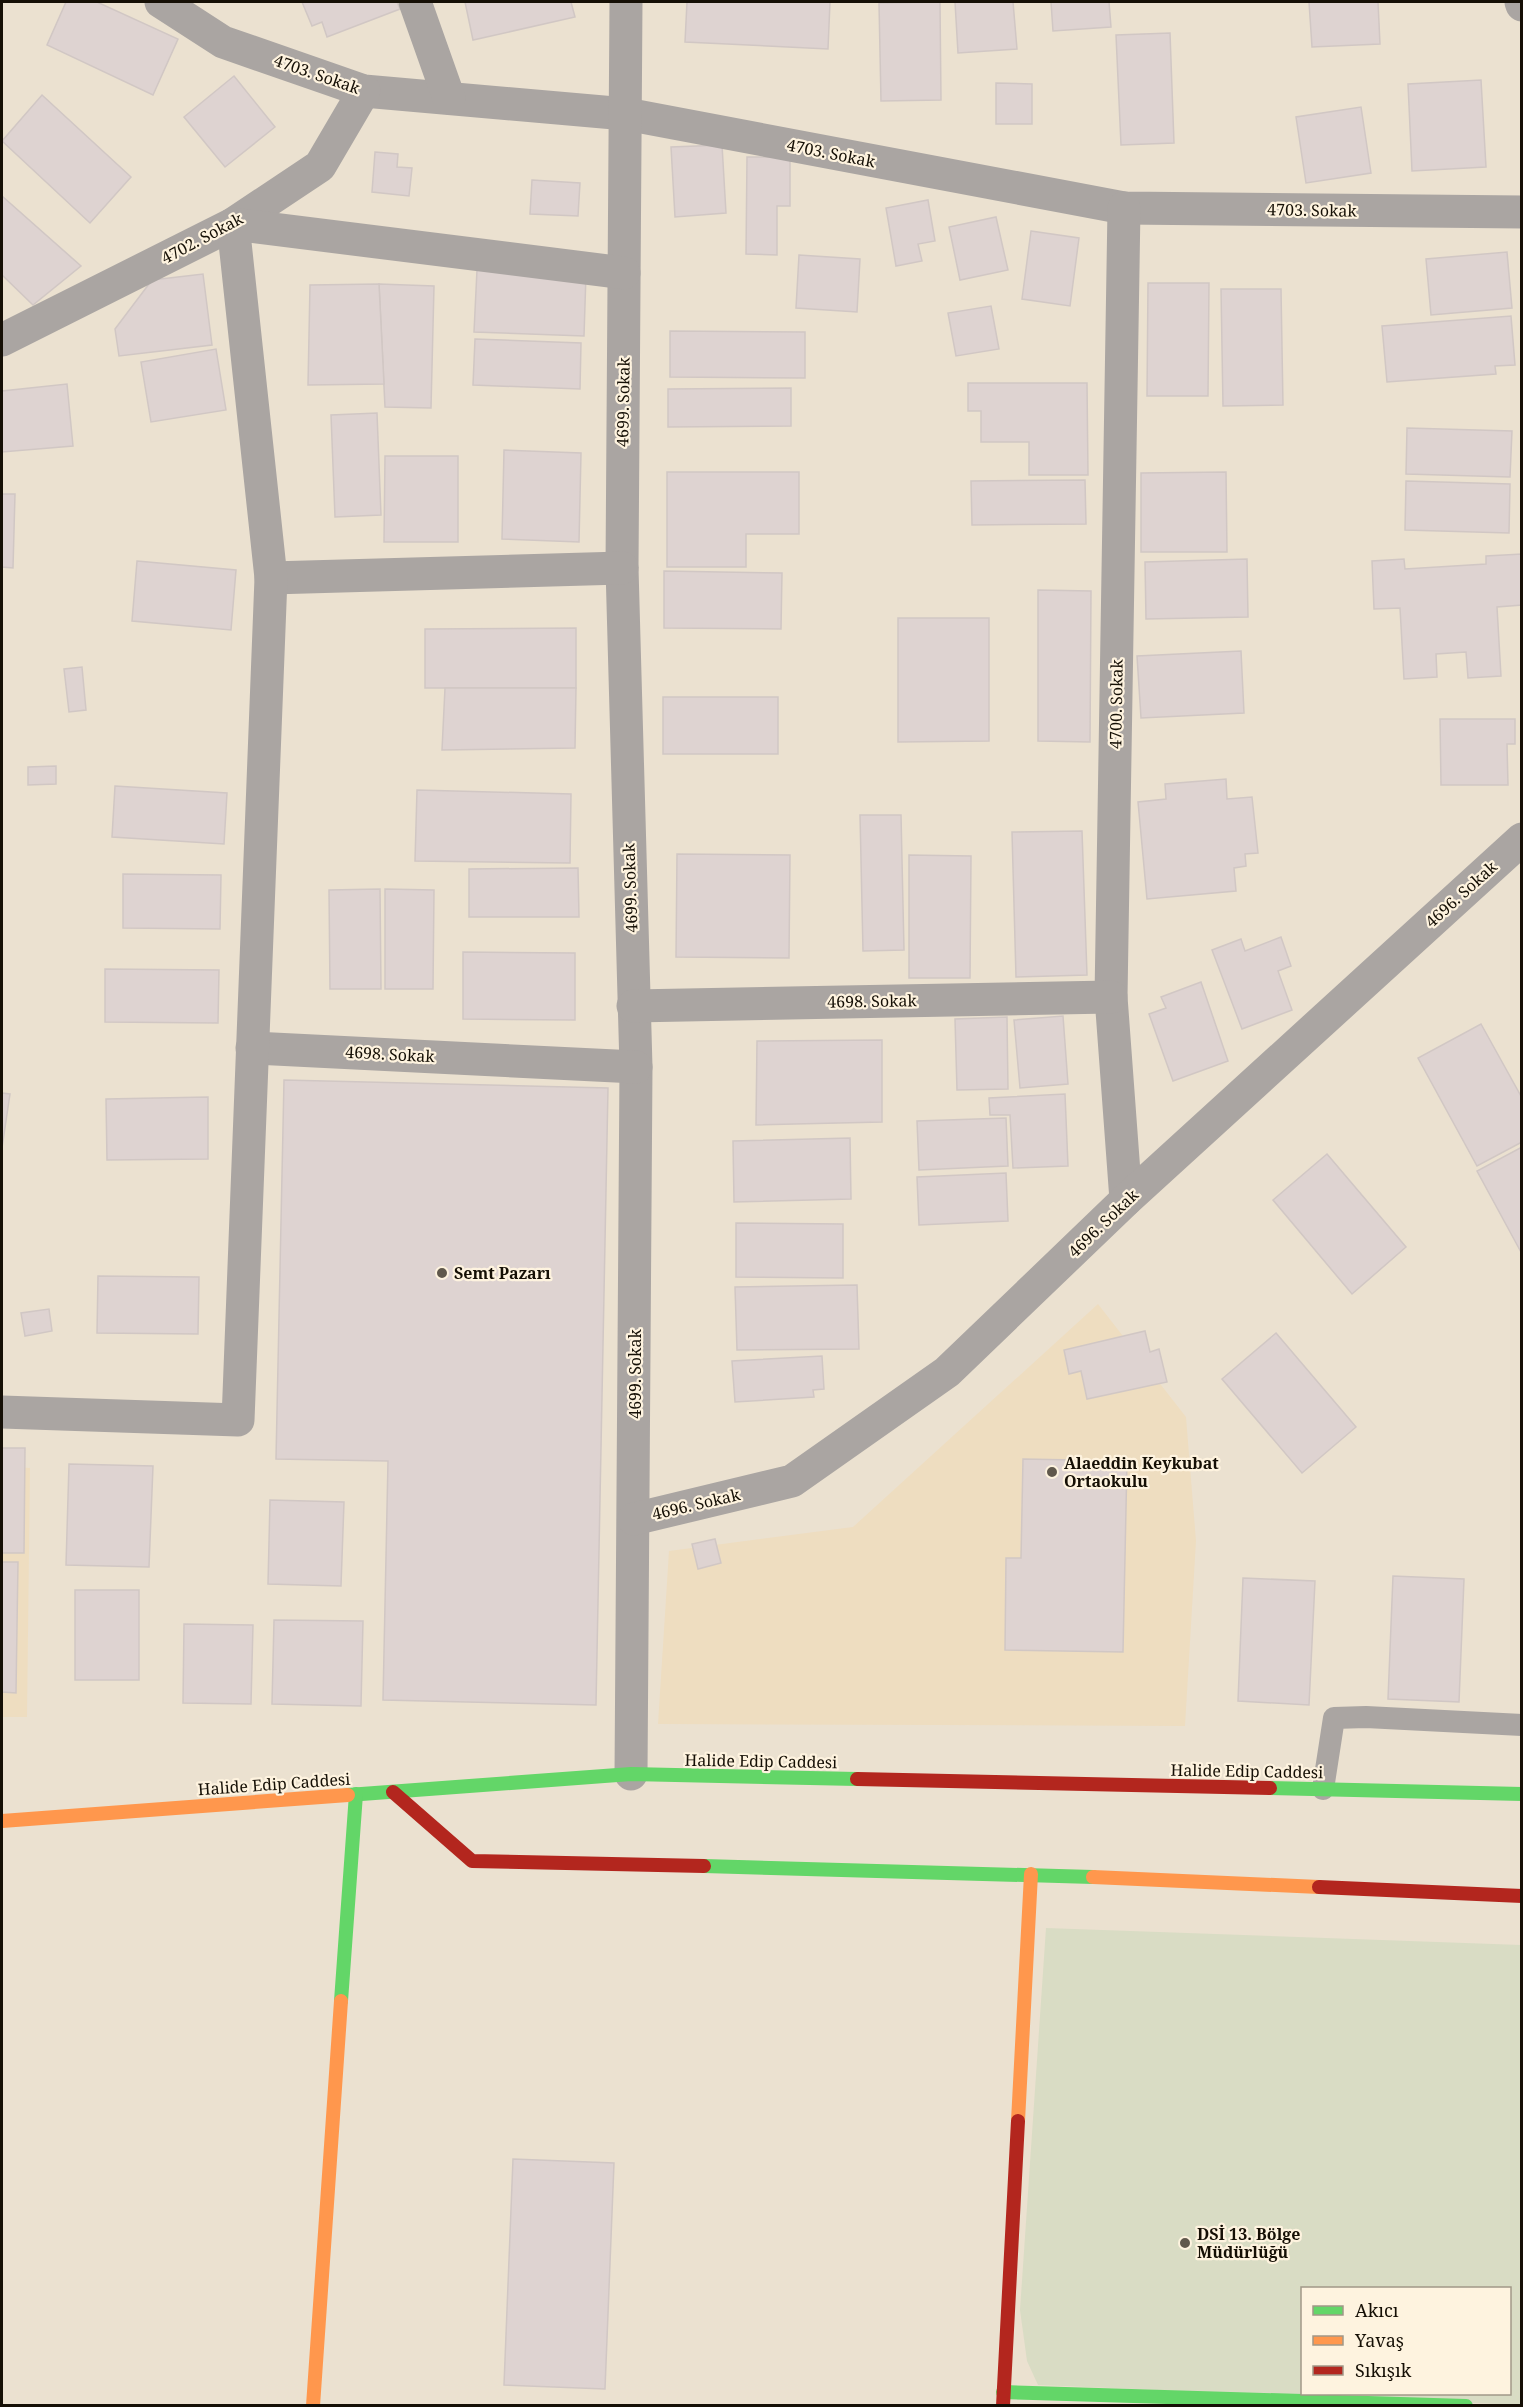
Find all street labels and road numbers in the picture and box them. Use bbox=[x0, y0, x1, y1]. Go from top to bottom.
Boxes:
street label: 4703. Sokak bbox=[271, 49, 364, 99]
street label: 4703. Sokak bbox=[785, 134, 878, 172]
street label: 4703. Sokak bbox=[1267, 198, 1358, 222]
street label: 4702. Sokak bbox=[157, 207, 247, 269]
street label: 4699. Sokak bbox=[611, 356, 635, 447]
street label: 4700. Sokak bbox=[1104, 658, 1128, 749]
street label: 4699. Sokak bbox=[617, 842, 643, 933]
street label: 4696. Sokak bbox=[1420, 855, 1502, 932]
street label: 4698. Sokak bbox=[827, 989, 918, 1013]
street label: 4698. Sokak bbox=[345, 1041, 436, 1067]
street label: 4696. Sokak bbox=[1063, 1184, 1143, 1262]
street label: 4699. Sokak bbox=[624, 1329, 646, 1419]
street label: 4696. Sokak bbox=[650, 1483, 743, 1525]
street label: Halide Edip Caddesi bbox=[685, 1749, 837, 1773]
street label: Halide Edip Caddesi bbox=[1171, 1759, 1323, 1783]
street label: Halide Edip Caddesi bbox=[197, 1768, 351, 1800]

